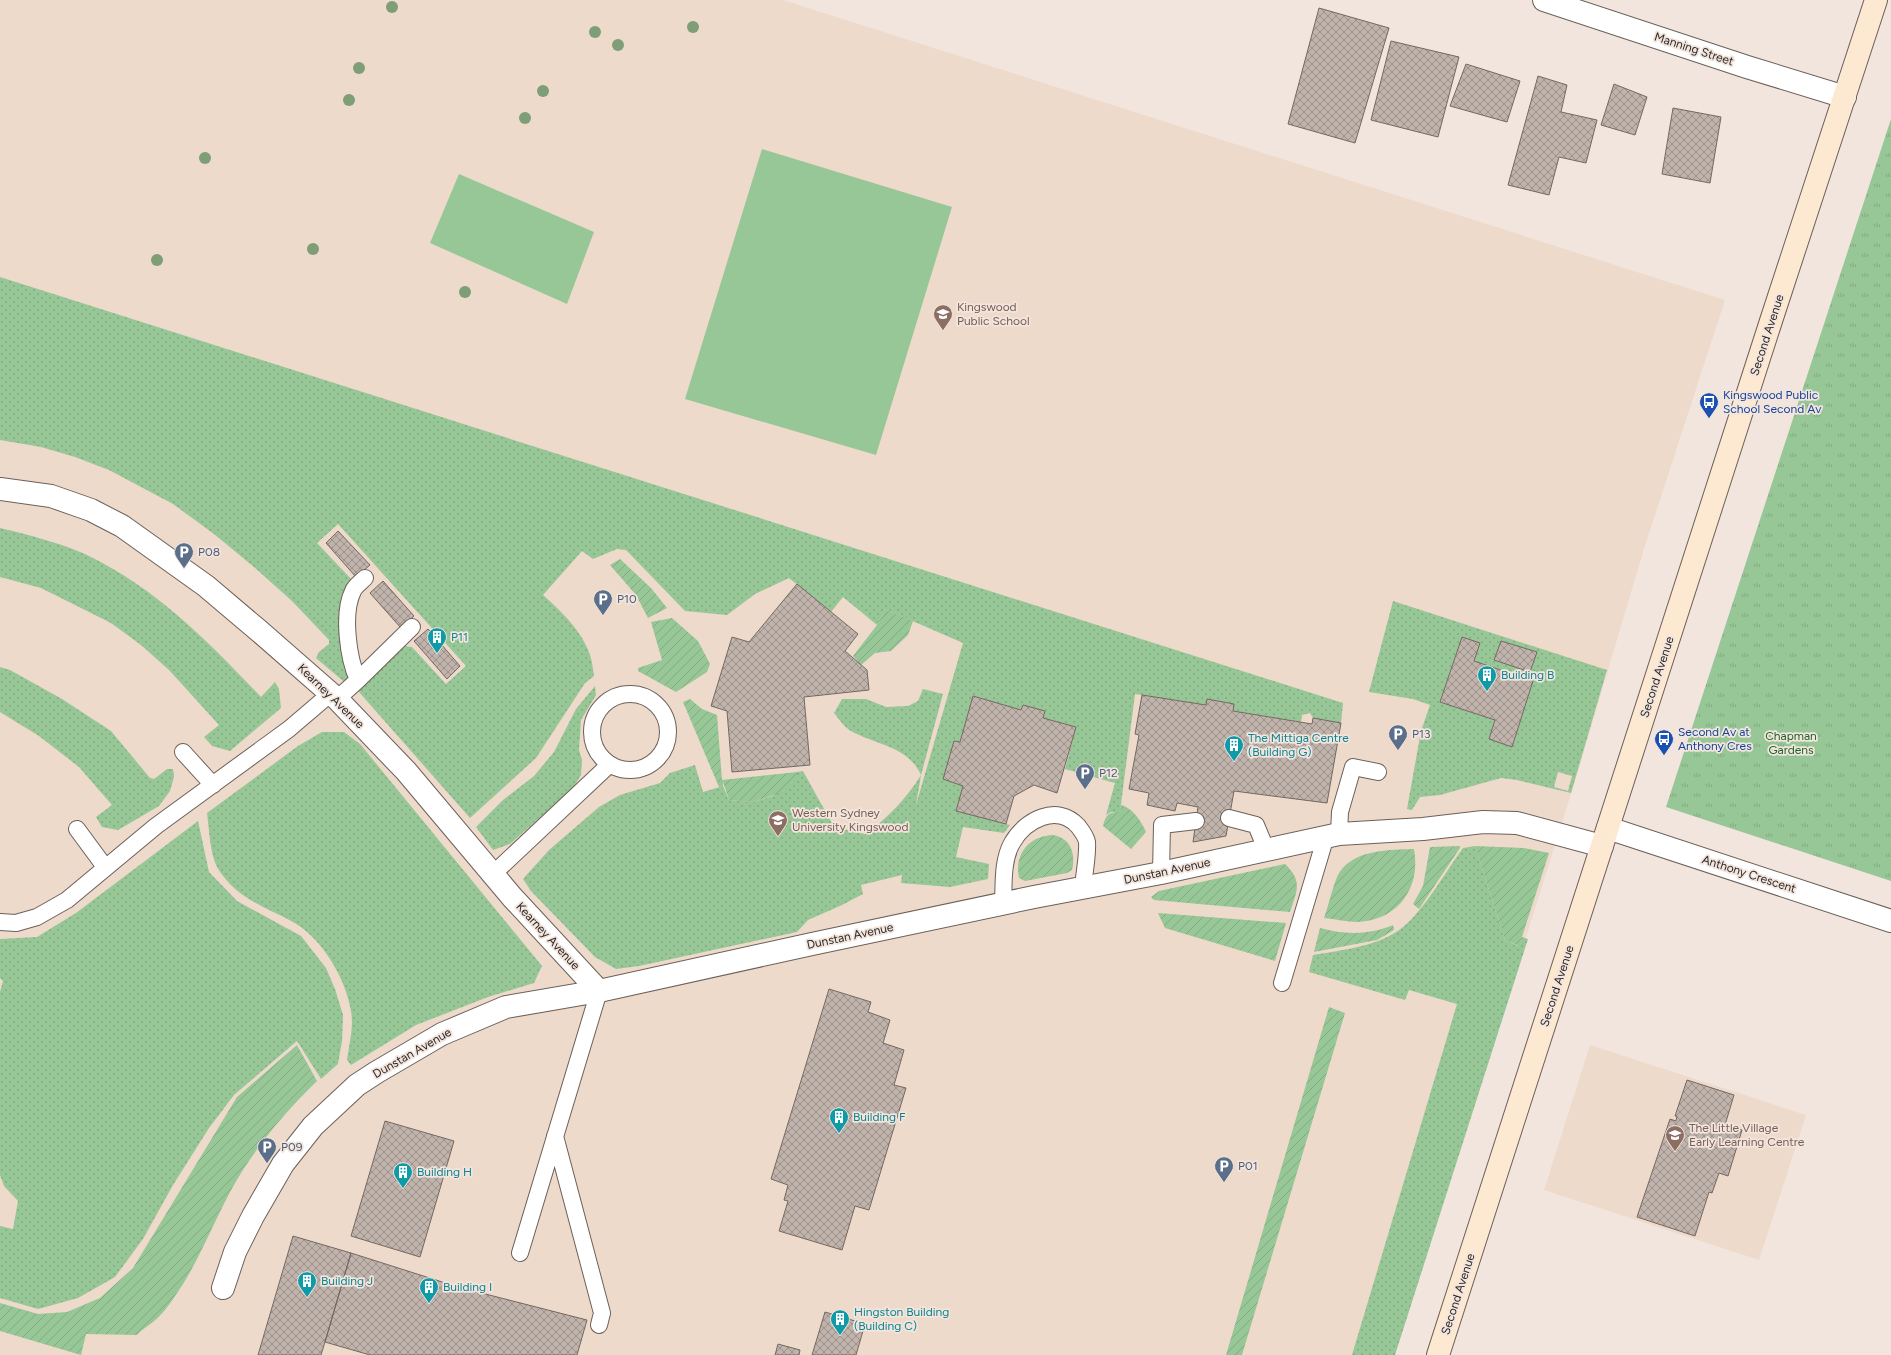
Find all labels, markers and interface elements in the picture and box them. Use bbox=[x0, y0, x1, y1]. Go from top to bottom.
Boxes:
street label: Manning Street bbox=[1652, 30, 1736, 69]
street label: Second Avenue bbox=[1747, 292, 1787, 377]
place label: Kingswood Public School bbox=[957, 300, 1030, 328]
school or university icon: Kingswood Public School bbox=[932, 303, 954, 331]
place label: Kingswood Public School Second Av bbox=[1723, 388, 1822, 416]
bus stop icon: Kingswood Public School Second Av bbox=[1698, 391, 1720, 419]
parking icon: P08 bbox=[173, 541, 195, 569]
place label: P08 bbox=[198, 545, 220, 559]
parking icon: P10 bbox=[592, 588, 614, 616]
place label: P10 bbox=[617, 592, 637, 606]
building icon: P11 bbox=[426, 626, 448, 654]
place label: P11 bbox=[451, 630, 468, 644]
street label: Second Avenue bbox=[1637, 634, 1677, 719]
street label: Kearney Avenue bbox=[295, 661, 367, 732]
building icon: Building B bbox=[1476, 664, 1498, 692]
place label: Building B bbox=[1501, 668, 1554, 682]
parking icon: P13 bbox=[1387, 723, 1409, 751]
place label: Second Av at Anthony Cres bbox=[1678, 725, 1752, 753]
place label: P13 bbox=[1412, 727, 1430, 741]
bus stop icon: Second Av at Anthony Cres bbox=[1653, 728, 1675, 756]
park label: Chapman Gardens bbox=[1765, 729, 1817, 757]
place label: The Mittiga Centre (Building G) bbox=[1248, 731, 1349, 759]
building icon: The Mittiga Centre (Building G) bbox=[1223, 734, 1245, 762]
parking icon: P12 bbox=[1074, 762, 1096, 790]
place label: P12 bbox=[1099, 766, 1118, 780]
place label: Western Sydney University Kingswood bbox=[792, 806, 909, 834]
school or university icon: Western Sydney University Kingswood bbox=[767, 809, 789, 837]
street label: Anthony Crescent bbox=[1700, 852, 1798, 896]
street label: Dunstan Avenue bbox=[1122, 855, 1212, 887]
street label: Kearney Avenue bbox=[513, 899, 583, 973]
street label: Dunstan Avenue bbox=[805, 920, 895, 952]
street label: Second Avenue bbox=[1537, 943, 1577, 1028]
street label: Dunstan Avenue bbox=[370, 1025, 454, 1081]
building icon: Building F bbox=[828, 1106, 850, 1134]
place label: Building F bbox=[853, 1110, 906, 1124]
place label: The Little Village Early Learning Centre bbox=[1689, 1121, 1805, 1149]
school or university icon: The Little Village Early Learning Centre bbox=[1664, 1124, 1686, 1152]
parking icon: P09 bbox=[256, 1136, 278, 1164]
place label: P09 bbox=[281, 1140, 303, 1154]
parking icon: P01 bbox=[1213, 1155, 1235, 1183]
place label: P01 bbox=[1238, 1159, 1258, 1173]
building icon: Building H bbox=[392, 1161, 414, 1189]
place label: Building H bbox=[417, 1165, 472, 1179]
street label: Second Avenue bbox=[1438, 1251, 1478, 1336]
building icon: Building J bbox=[296, 1270, 318, 1298]
place label: Building J bbox=[321, 1274, 373, 1288]
building icon: Building I bbox=[418, 1276, 440, 1304]
place label: Building I bbox=[443, 1280, 492, 1294]
place label: Hingston Building (Building C) bbox=[854, 1305, 949, 1333]
building icon: Hingston Building (Building C) bbox=[829, 1308, 851, 1336]

